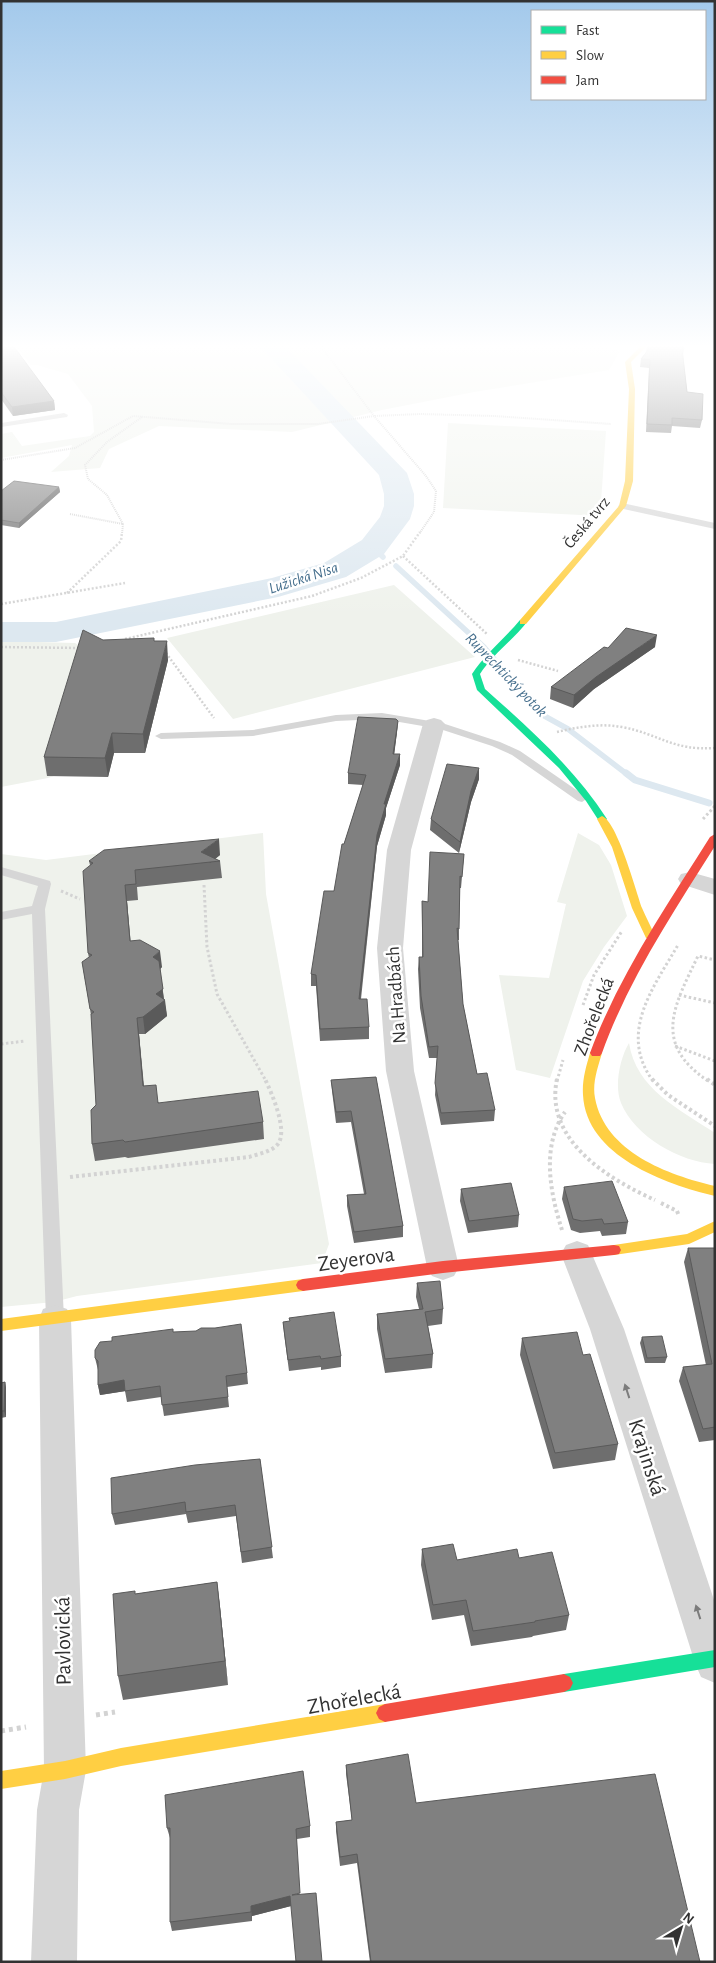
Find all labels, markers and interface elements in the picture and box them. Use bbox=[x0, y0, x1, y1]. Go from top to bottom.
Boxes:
legend bbox=[531, 10, 706, 100]
text: Fast bbox=[576, 23, 600, 38]
text: Slow bbox=[576, 48, 604, 63]
text: Jam bbox=[576, 73, 599, 88]
street label: Česká tvrz bbox=[559, 492, 613, 552]
water label: Lužická Nisa bbox=[267, 559, 340, 597]
water label: Ruprechtický potok bbox=[462, 630, 550, 720]
street label: Na Hradbách bbox=[384, 946, 409, 1044]
street label: Zhořelecká bbox=[571, 975, 618, 1058]
street label: Zeyerova bbox=[316, 1243, 396, 1275]
one-way arrow bbox=[623, 1383, 631, 1398]
street label: Krajinská bbox=[624, 1416, 670, 1498]
street label: Pavlovická bbox=[51, 1596, 75, 1686]
one-way arrow bbox=[694, 1604, 702, 1619]
street label: Zhořelecká bbox=[306, 1680, 403, 1718]
north arrow bbox=[656, 1903, 706, 1953]
text: N bbox=[680, 1910, 697, 1927]

